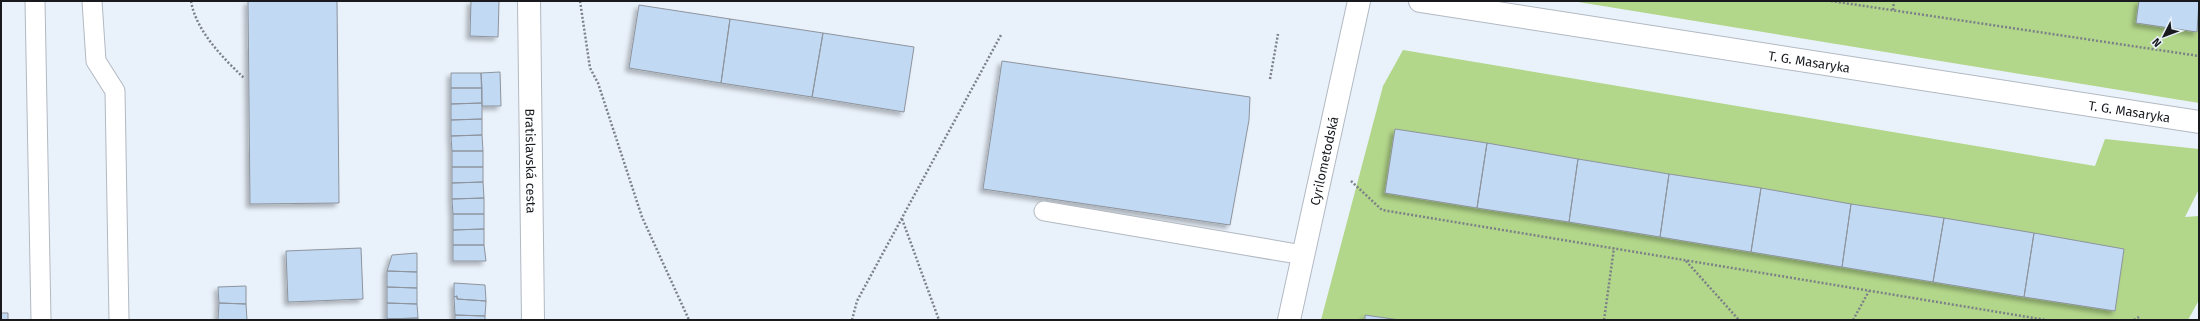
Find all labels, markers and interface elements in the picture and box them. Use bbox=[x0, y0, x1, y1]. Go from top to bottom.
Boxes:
north arrow bbox=[2144, 16, 2184, 56]
text: N bbox=[2150, 35, 2164, 49]
street label: T. G. Masaryka bbox=[1767, 48, 1851, 75]
street label: T. G. Masaryka bbox=[2088, 97, 2171, 125]
street label: Bratislavská cesta bbox=[523, 108, 539, 214]
street label: Cyrilometodská bbox=[1307, 115, 1341, 207]

